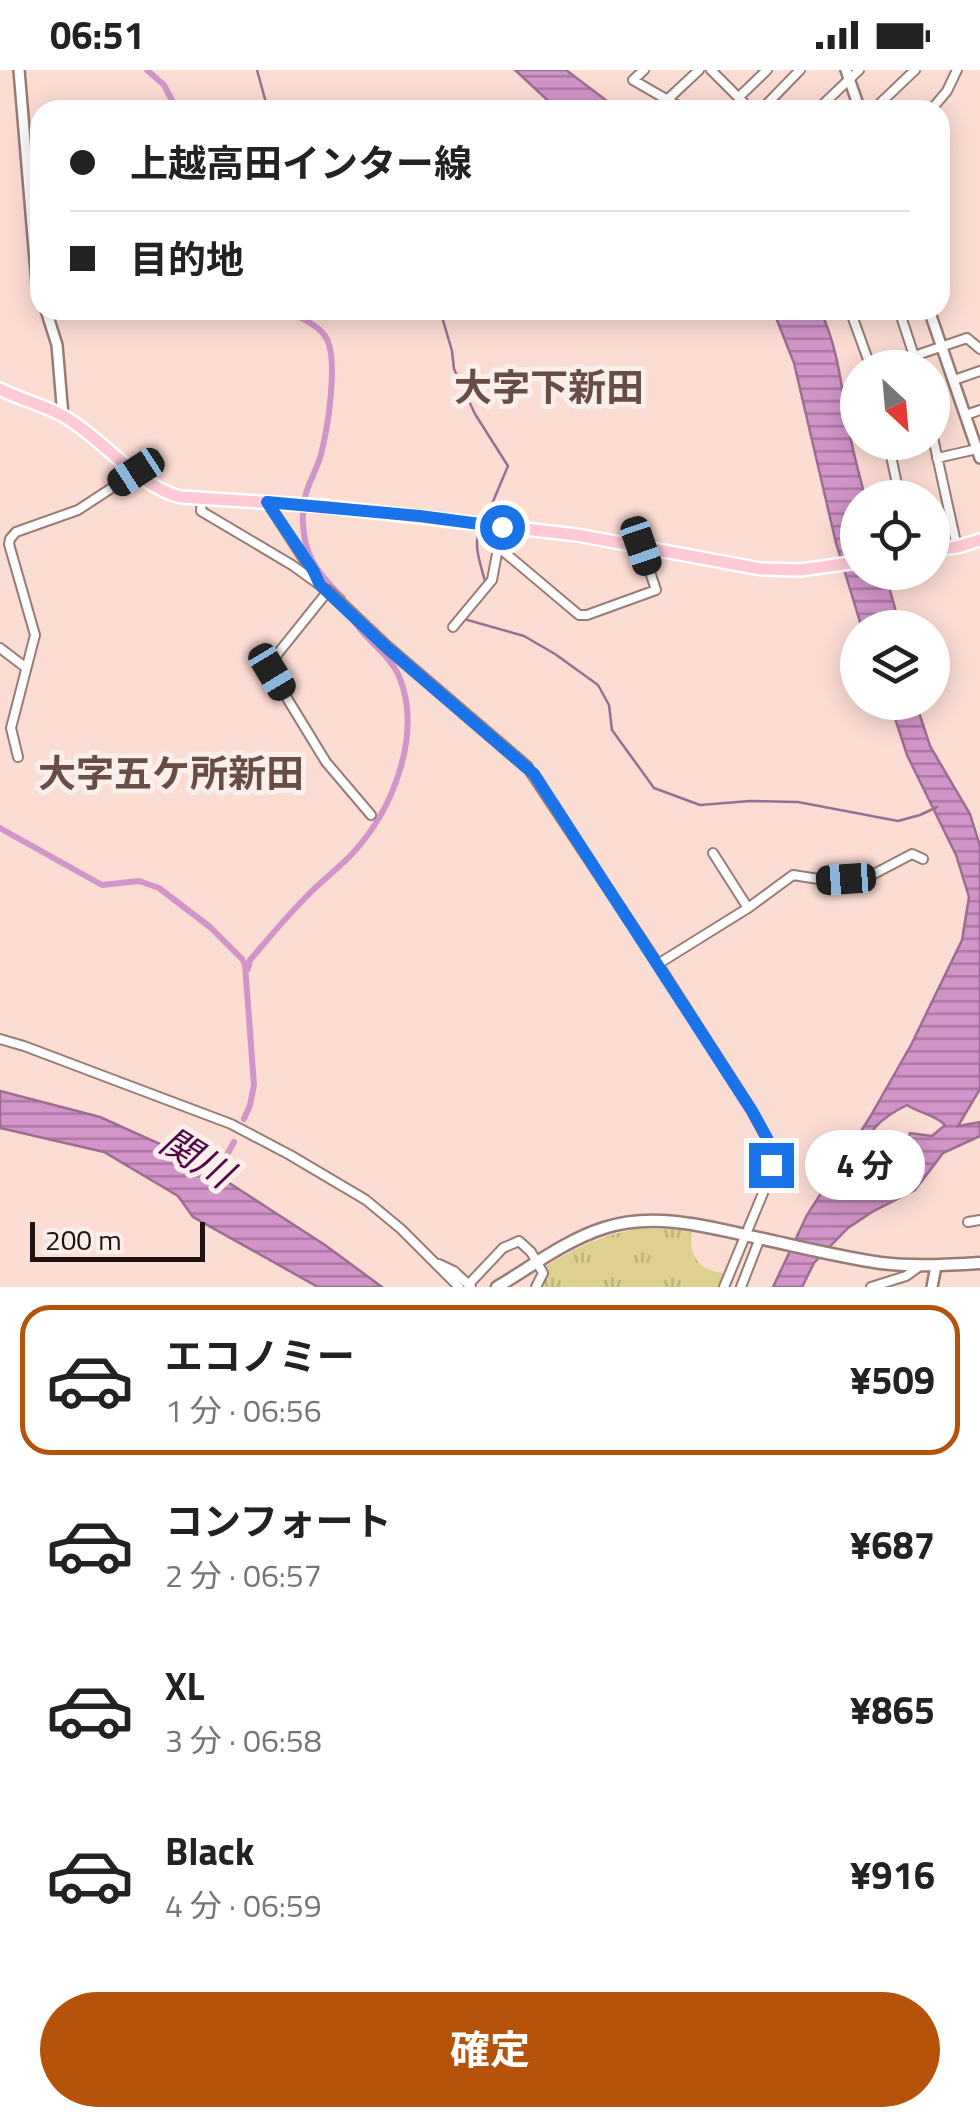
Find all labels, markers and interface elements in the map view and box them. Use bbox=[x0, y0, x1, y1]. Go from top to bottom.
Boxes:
text: 06:51 bbox=[50, 6, 145, 64]
text: 上越高田インター線 bbox=[130, 134, 472, 192]
text: 目的地 bbox=[130, 230, 244, 288]
north arrow bbox=[840, 350, 950, 460]
map controls bbox=[840, 350, 950, 720]
district label: 大字下新田 bbox=[454, 358, 644, 416]
car bbox=[103, 443, 169, 501]
button: locate bbox=[840, 480, 950, 590]
route start bbox=[480, 505, 525, 550]
car bbox=[617, 513, 665, 579]
button: layers bbox=[840, 610, 950, 720]
car bbox=[244, 639, 300, 705]
district label: 大字五ケ所新田 bbox=[38, 744, 304, 802]
car bbox=[815, 862, 877, 896]
water label: 関川 bbox=[149, 1112, 248, 1204]
callout: 4 分 bbox=[806, 1130, 926, 1200]
text: 4 分 bbox=[837, 1141, 893, 1189]
route end bbox=[749, 1143, 794, 1188]
scale bar bbox=[30, 1217, 205, 1262]
text: 200 m bbox=[45, 1218, 122, 1261]
text: エコノミー bbox=[165, 1327, 355, 1385]
icon: car bbox=[45, 1335, 135, 1425]
text: ¥509 bbox=[850, 1351, 935, 1409]
text: 1 分 · 06:56 bbox=[165, 1386, 322, 1434]
text: コンフォート bbox=[165, 1492, 392, 1550]
icon: car bbox=[45, 1500, 135, 1590]
text: ¥687 bbox=[850, 1516, 935, 1574]
text: 2 分 · 06:57 bbox=[165, 1551, 322, 1599]
text: XL bbox=[165, 1657, 205, 1715]
icon: car bbox=[45, 1665, 135, 1755]
text: ¥865 bbox=[850, 1681, 935, 1739]
text: 3 分 · 06:58 bbox=[165, 1716, 322, 1764]
text: Black bbox=[165, 1822, 254, 1880]
icon: car bbox=[45, 1830, 135, 1920]
text: ¥916 bbox=[850, 1846, 935, 1904]
text: 4 分 · 06:59 bbox=[165, 1881, 322, 1929]
button: 確定 bbox=[40, 1992, 940, 2107]

